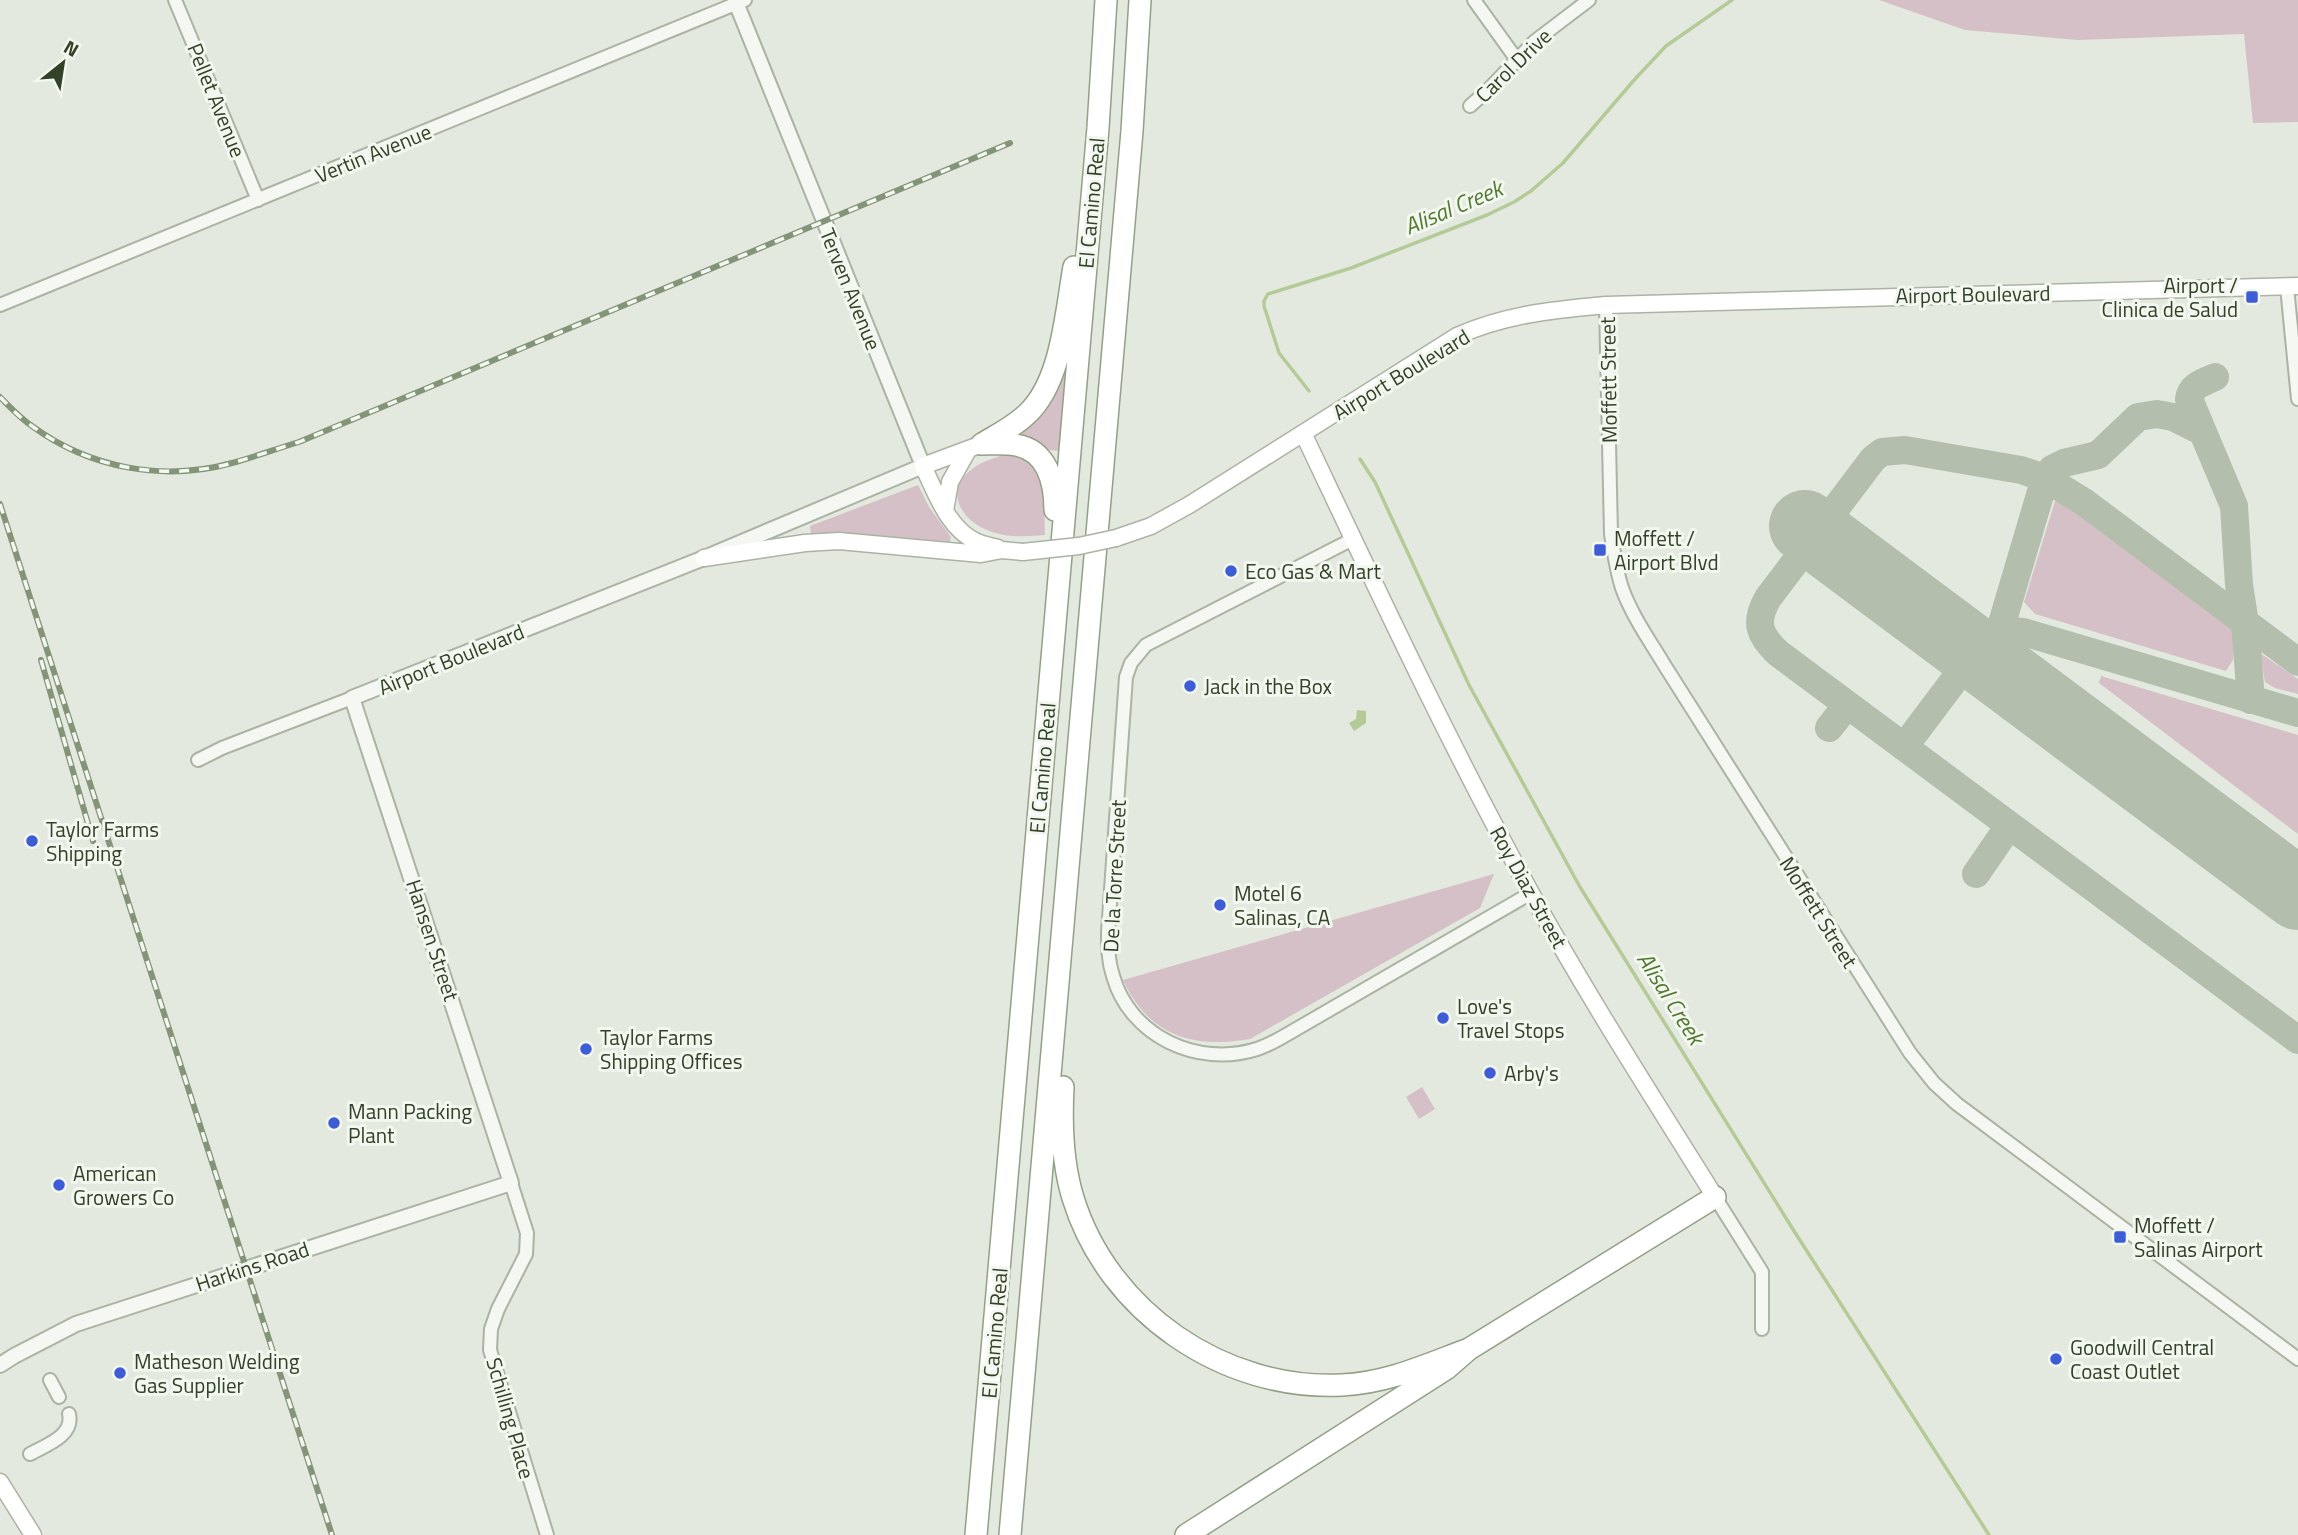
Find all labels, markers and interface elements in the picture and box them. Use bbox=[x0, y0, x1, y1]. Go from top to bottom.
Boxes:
street label: Carol Drive bbox=[1468, 20, 1558, 110]
north arrow bbox=[28, 28, 98, 98]
text: N bbox=[59, 32, 85, 64]
street label: Pellet Avenue bbox=[180, 38, 254, 162]
street label: Vertin Avenue bbox=[310, 115, 436, 191]
street label: El Camino Real bbox=[1069, 136, 1113, 270]
water label: Alisal Creek bbox=[1398, 170, 1510, 243]
street label: Terven Avenue bbox=[812, 223, 890, 355]
place label: Airport / Clinica de Salud bbox=[2102, 269, 2238, 325]
street label: Airport Boulevard bbox=[1895, 277, 2051, 311]
marker: Airport / Clinica de Salud bbox=[2244, 289, 2260, 305]
street label: Moffett Street bbox=[1591, 316, 1625, 443]
street label: Airport Boulevard bbox=[1326, 320, 1476, 428]
place label: Moffett / Airport Blvd bbox=[1614, 522, 1719, 578]
marker: Moffett / Airport Blvd bbox=[1592, 542, 1608, 558]
place label: Eco Gas & Mart bbox=[1245, 555, 1381, 587]
marker: Eco Gas & Mart bbox=[1223, 563, 1239, 579]
street label: Airport Boulevard bbox=[373, 615, 529, 703]
place label: Jack in the Box bbox=[1204, 670, 1333, 702]
marker: Jack in the Box bbox=[1182, 678, 1198, 694]
street label: El Camino Real bbox=[1020, 701, 1064, 835]
street label: De la Torre Street bbox=[1094, 798, 1134, 953]
place label: Taylor Farms Shipping bbox=[46, 813, 159, 869]
street label: Roy Diaz Street bbox=[1482, 820, 1576, 954]
marker: Taylor Farms Shipping bbox=[24, 833, 40, 849]
street label: Moffett Street bbox=[1772, 850, 1866, 975]
street label: Hansen Street bbox=[398, 875, 468, 1006]
place label: Motel 6 Salinas, CA bbox=[1234, 877, 1331, 933]
marker: Motel 6 Salinas, CA bbox=[1212, 897, 1228, 913]
water label: Alisal Creek bbox=[1629, 945, 1715, 1054]
place label: Love's Travel Stops bbox=[1457, 990, 1564, 1046]
marker: Love's Travel Stops bbox=[1435, 1010, 1451, 1026]
place label: Taylor Farms Shipping Offices bbox=[600, 1021, 742, 1077]
marker: Taylor Farms Shipping Offices bbox=[578, 1041, 594, 1057]
place label: Arby's bbox=[1504, 1057, 1559, 1089]
marker: Arby's bbox=[1482, 1065, 1498, 1081]
place label: Mann Packing Plant bbox=[348, 1095, 472, 1151]
marker: Mann Packing Plant bbox=[326, 1115, 342, 1131]
place label: American Growers Co bbox=[73, 1157, 174, 1213]
marker: American Growers Co bbox=[51, 1177, 67, 1193]
place label: Moffett / Salinas Airport bbox=[2134, 1209, 2263, 1265]
marker: Moffett / Salinas Airport bbox=[2112, 1229, 2128, 1245]
street label: Harkins Road bbox=[191, 1233, 313, 1299]
street label: El Camino Real bbox=[972, 1266, 1016, 1400]
place label: Goodwill Central Coast Outlet bbox=[2070, 1331, 2214, 1387]
place label: Matheson Welding Gas Supplier bbox=[134, 1345, 300, 1401]
marker: Goodwill Central Coast Outlet bbox=[2048, 1351, 2064, 1367]
street label: Schilling Place bbox=[478, 1354, 544, 1482]
marker: Matheson Welding Gas Supplier bbox=[112, 1365, 128, 1381]

